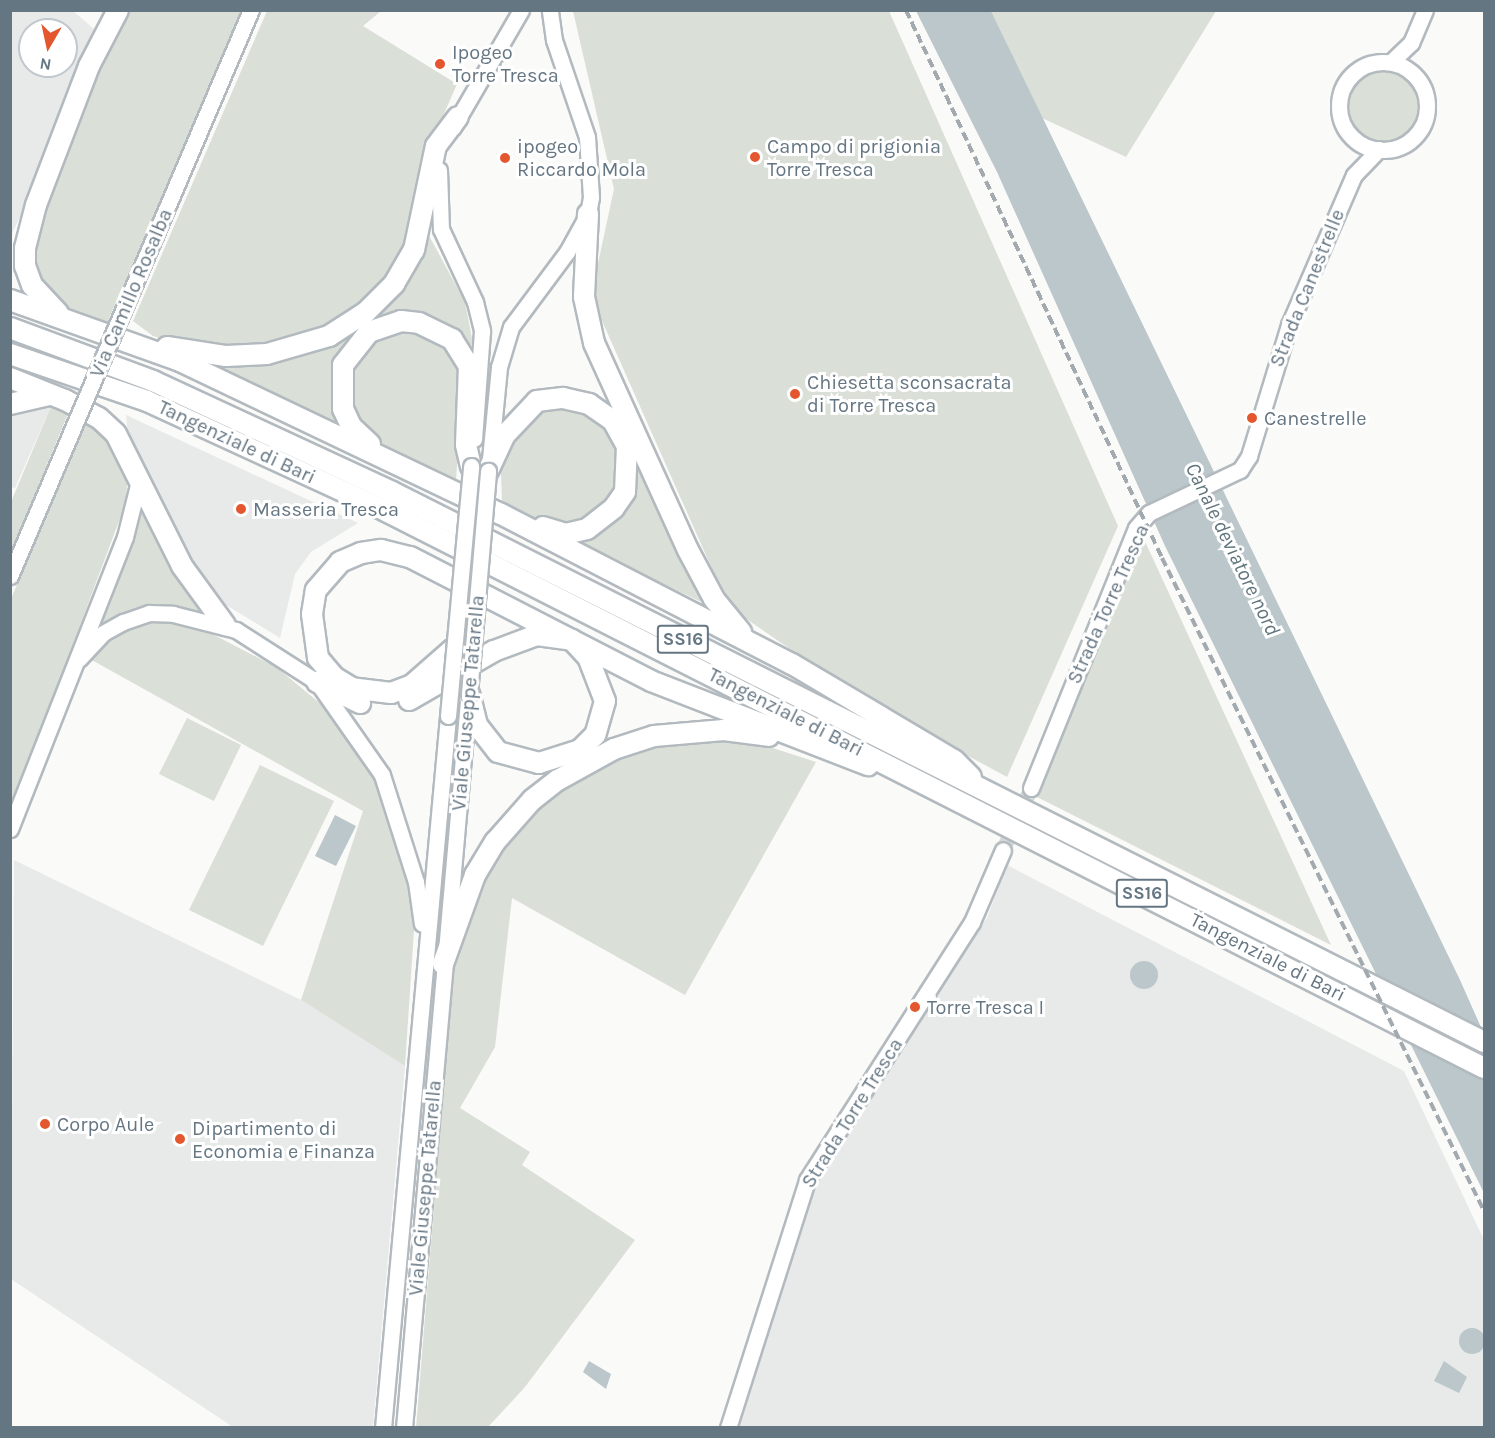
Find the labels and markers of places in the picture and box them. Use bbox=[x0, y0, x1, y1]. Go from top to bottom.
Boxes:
place label: Ipogeo Torre Tresca bbox=[452, 40, 559, 87]
marker: Ipogeo Torre Tresca bbox=[433, 57, 447, 71]
place label: ipogeo Riccardo Mola bbox=[517, 134, 646, 181]
place label: Campo di prigionia Torre Tresca bbox=[767, 134, 941, 181]
marker: Campo di prigionia Torre Tresca bbox=[748, 150, 762, 164]
marker: ipogeo Riccardo Mola bbox=[498, 151, 512, 165]
place label: Chiesetta sconsacrata di Torre Tresca bbox=[807, 371, 1012, 418]
marker: Chiesetta sconsacrata di Torre Tresca bbox=[788, 387, 802, 401]
place label: Canestrelle bbox=[1264, 406, 1367, 430]
marker: Canestrelle bbox=[1245, 411, 1259, 425]
place label: Masseria Tresca bbox=[253, 497, 399, 521]
marker: Masseria Tresca bbox=[234, 502, 248, 516]
place label: Torre Tresca I bbox=[927, 995, 1044, 1019]
marker: Torre Tresca I bbox=[908, 1000, 922, 1014]
place label: Corpo Aule bbox=[57, 1112, 154, 1136]
place label: Dipartimento di Economia e Finanza bbox=[192, 1116, 375, 1163]
marker: Corpo Aule bbox=[38, 1117, 52, 1131]
marker: Dipartimento di Economia e Finanza bbox=[173, 1132, 187, 1146]

